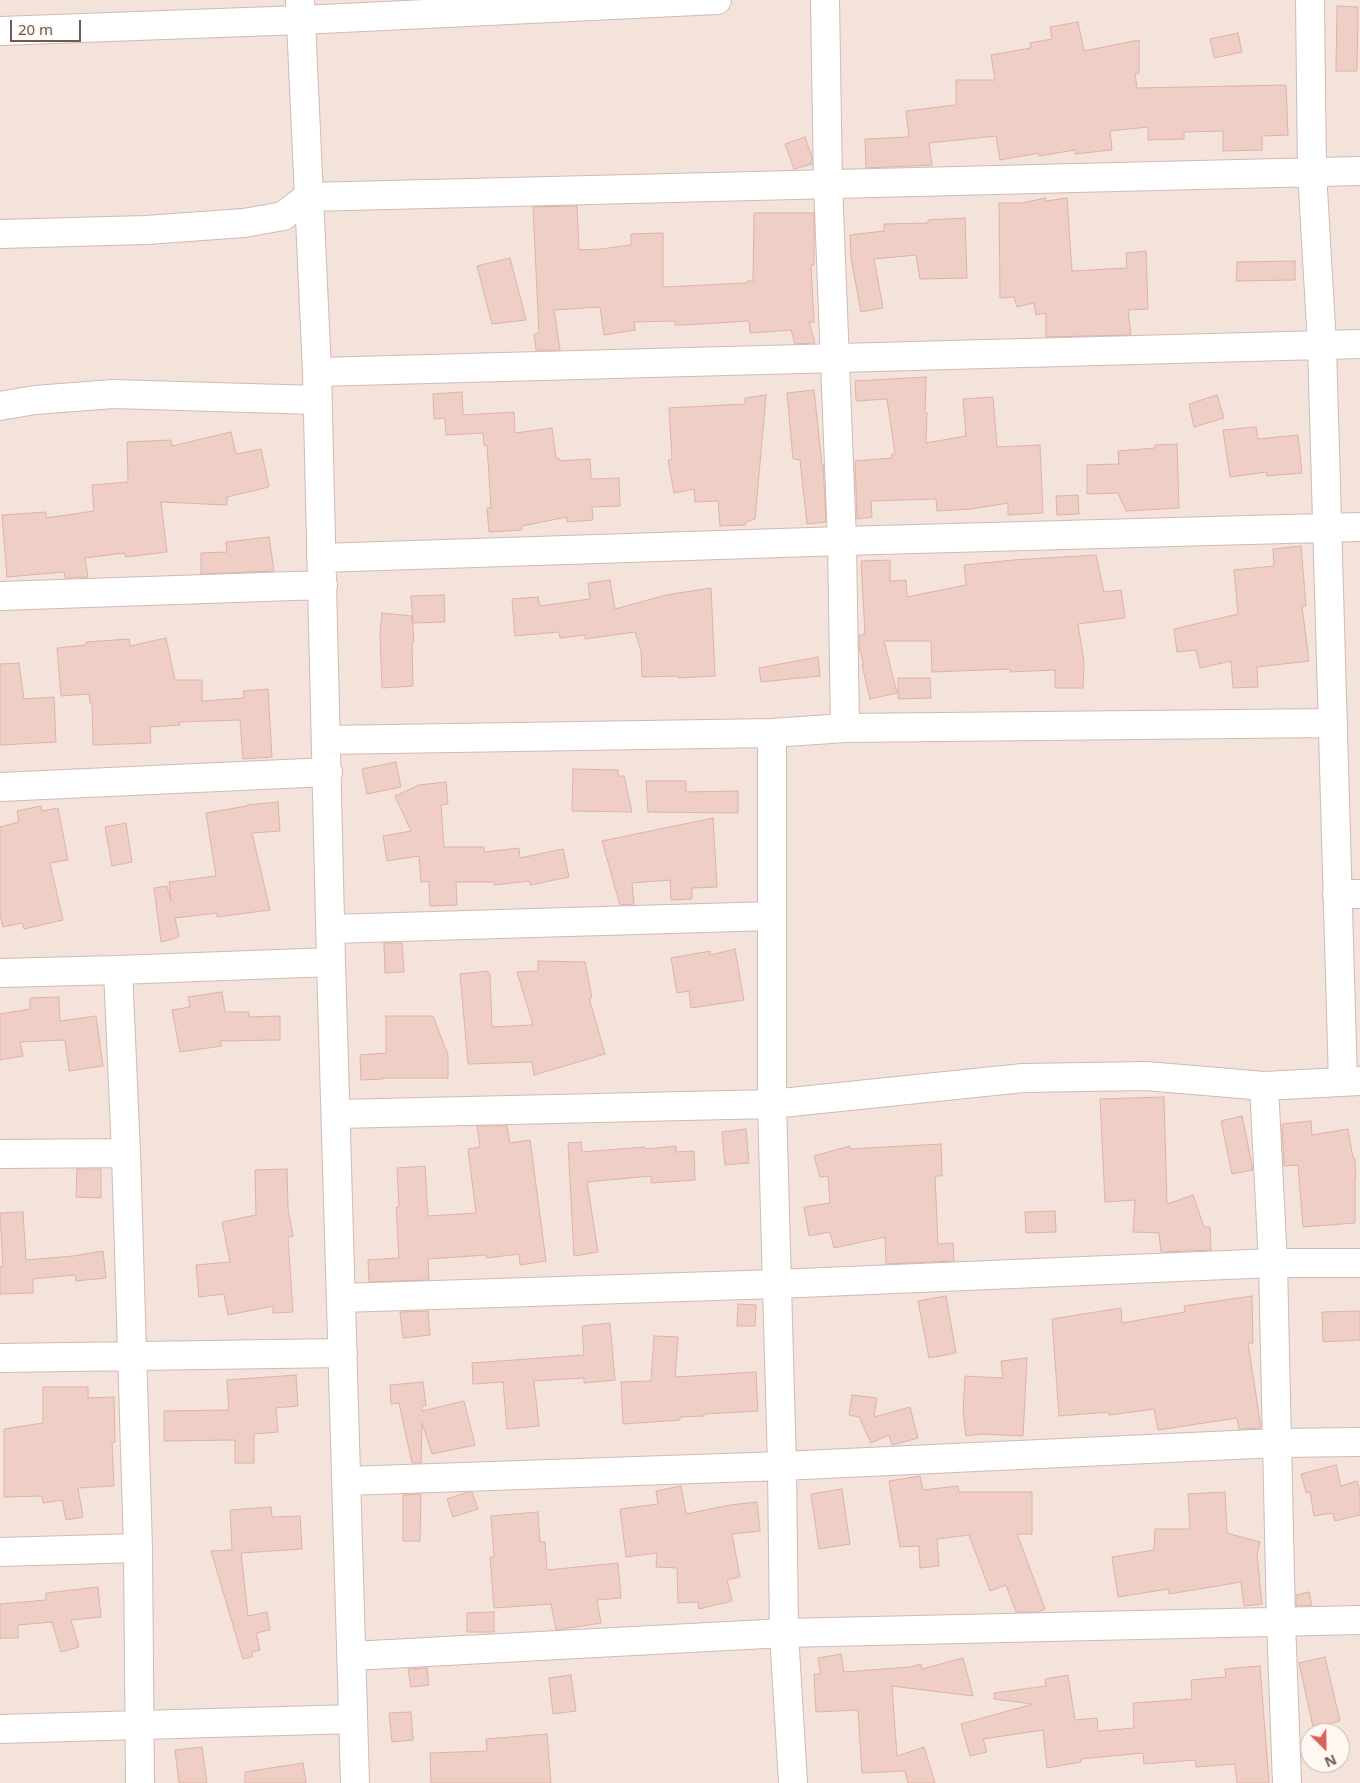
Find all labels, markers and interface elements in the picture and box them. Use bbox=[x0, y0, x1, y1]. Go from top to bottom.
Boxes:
scale bar bbox=[12, 10, 84, 42]
text: 20 m bbox=[18, 19, 53, 39]
north arrow bbox=[1300, 1723, 1350, 1773]
text: N bbox=[1322, 1750, 1340, 1772]

